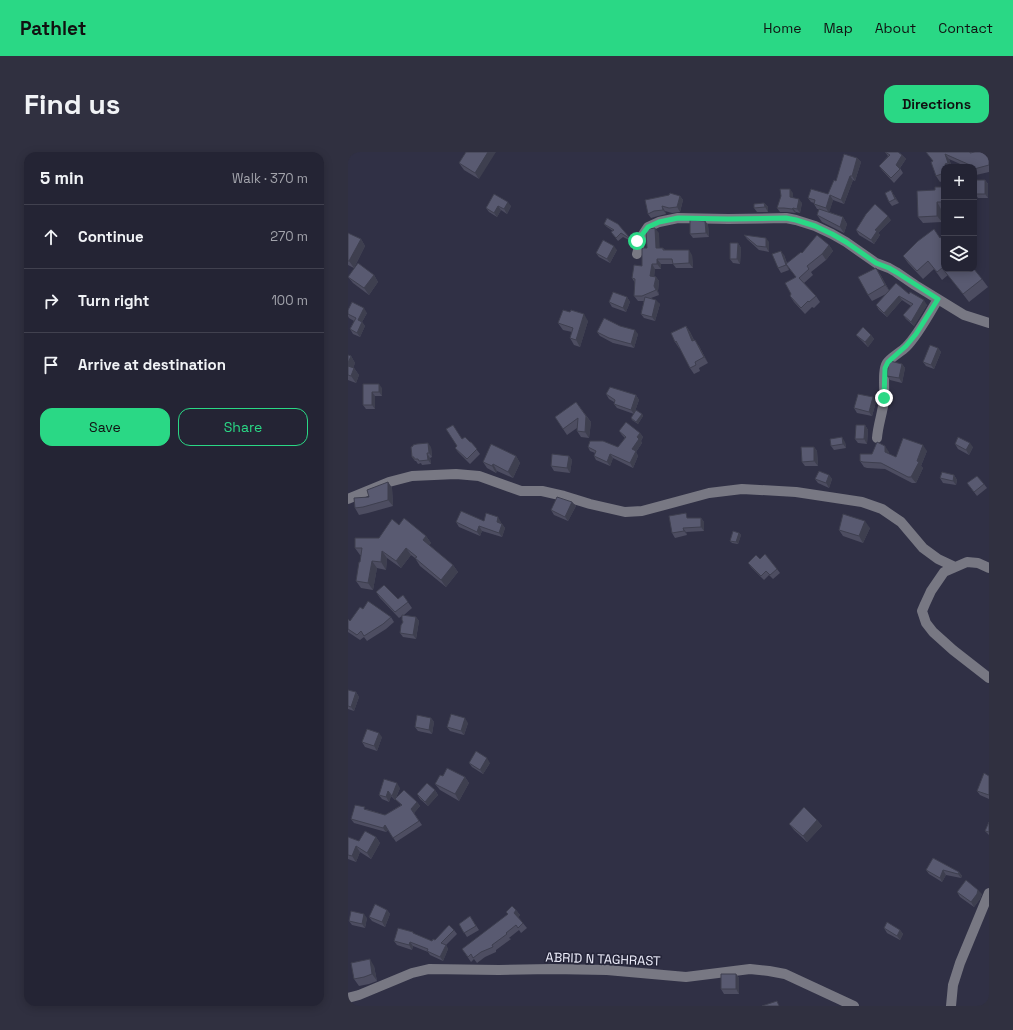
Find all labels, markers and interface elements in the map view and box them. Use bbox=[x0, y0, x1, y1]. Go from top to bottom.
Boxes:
text: Pathlet bbox=[20, 16, 86, 41]
text: Home bbox=[763, 19, 801, 37]
text: Map bbox=[823, 19, 853, 37]
text: About bbox=[875, 19, 916, 37]
text: Contact bbox=[938, 19, 993, 37]
button: Directions bbox=[884, 85, 989, 123]
text: Find us bbox=[24, 86, 121, 122]
map controls bbox=[941, 164, 977, 272]
button: + bbox=[941, 164, 977, 200]
text: 5 min bbox=[40, 167, 84, 189]
text: Walk · 370 m bbox=[232, 170, 308, 187]
button: − bbox=[941, 200, 977, 236]
icon: ahead bbox=[40, 226, 62, 248]
text: Continue bbox=[78, 227, 144, 246]
text: 270 m bbox=[270, 228, 308, 245]
route start bbox=[628, 232, 646, 250]
button: layers bbox=[941, 236, 977, 272]
icon: right bbox=[40, 290, 62, 312]
text: Turn right bbox=[78, 291, 149, 310]
text: 100 m bbox=[271, 292, 308, 309]
icon: arrive bbox=[40, 354, 62, 376]
text: Arrive at destination bbox=[78, 355, 226, 374]
route end bbox=[875, 389, 893, 407]
button: Save bbox=[40, 408, 170, 446]
button: Share bbox=[178, 408, 308, 446]
street label: ABRID N TAGHRAST bbox=[545, 948, 661, 970]

